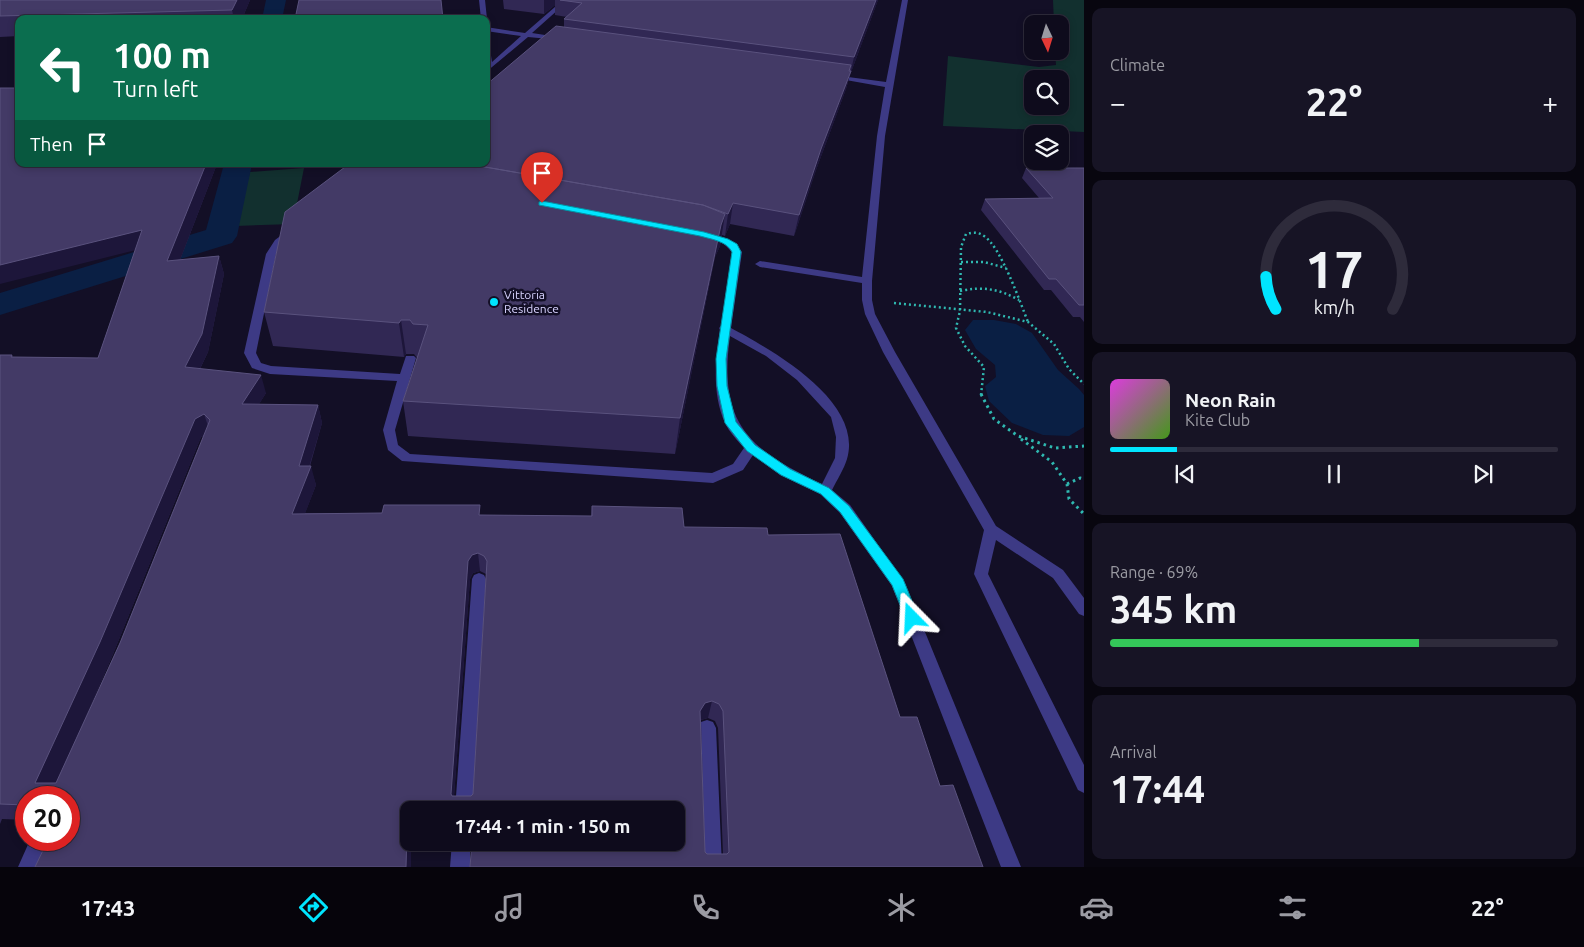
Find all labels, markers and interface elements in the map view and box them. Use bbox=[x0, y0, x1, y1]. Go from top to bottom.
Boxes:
north arrow bbox=[1024, 15, 1069, 60]
map controls bbox=[1024, 15, 1069, 170]
icon: left bbox=[30, 35, 95, 100]
text: 100 m bbox=[113, 35, 211, 75]
text: Climate bbox=[1110, 56, 1165, 74]
button: search bbox=[1024, 70, 1069, 115]
text: Turn left bbox=[113, 76, 198, 101]
text: 22° bbox=[1306, 81, 1362, 123]
text: − bbox=[1110, 87, 1126, 118]
text: + bbox=[1542, 87, 1558, 118]
button: layers bbox=[1024, 125, 1069, 170]
icon: arrive bbox=[83, 130, 111, 158]
text: Then bbox=[30, 133, 73, 155]
pin bbox=[521, 152, 563, 203]
icon: arrive bbox=[528, 159, 556, 187]
text: 17 bbox=[1305, 240, 1363, 298]
place label: Vittoria Residence bbox=[504, 288, 559, 315]
marker: Vittoria Residence bbox=[488, 296, 500, 308]
text: km/h bbox=[1313, 297, 1355, 317]
text: Neon Rain bbox=[1185, 389, 1276, 411]
text: Kite Club bbox=[1185, 411, 1250, 429]
icon: previous bbox=[1171, 460, 1199, 488]
icon: pause bbox=[1320, 460, 1348, 488]
icon: next bbox=[1469, 460, 1497, 488]
text: Range · 69% bbox=[1110, 563, 1198, 581]
text: 345 km bbox=[1110, 588, 1237, 630]
position arrow bbox=[885, 591, 937, 643]
text: Arrival bbox=[1110, 743, 1157, 761]
text: 17:44 bbox=[1110, 768, 1205, 810]
speed limit sign: 20 bbox=[15, 786, 80, 851]
text: 17:44 · 1 min · 150 m bbox=[455, 815, 630, 837]
icon: directions bbox=[296, 890, 331, 925]
icon: music bbox=[492, 890, 527, 925]
icon: phone bbox=[688, 890, 723, 925]
icon: climate bbox=[884, 890, 919, 925]
icon: car bbox=[1079, 890, 1114, 925]
icon: filters bbox=[1275, 890, 1310, 925]
text: 17:43 bbox=[80, 895, 135, 920]
text: 22° bbox=[1471, 895, 1504, 920]

